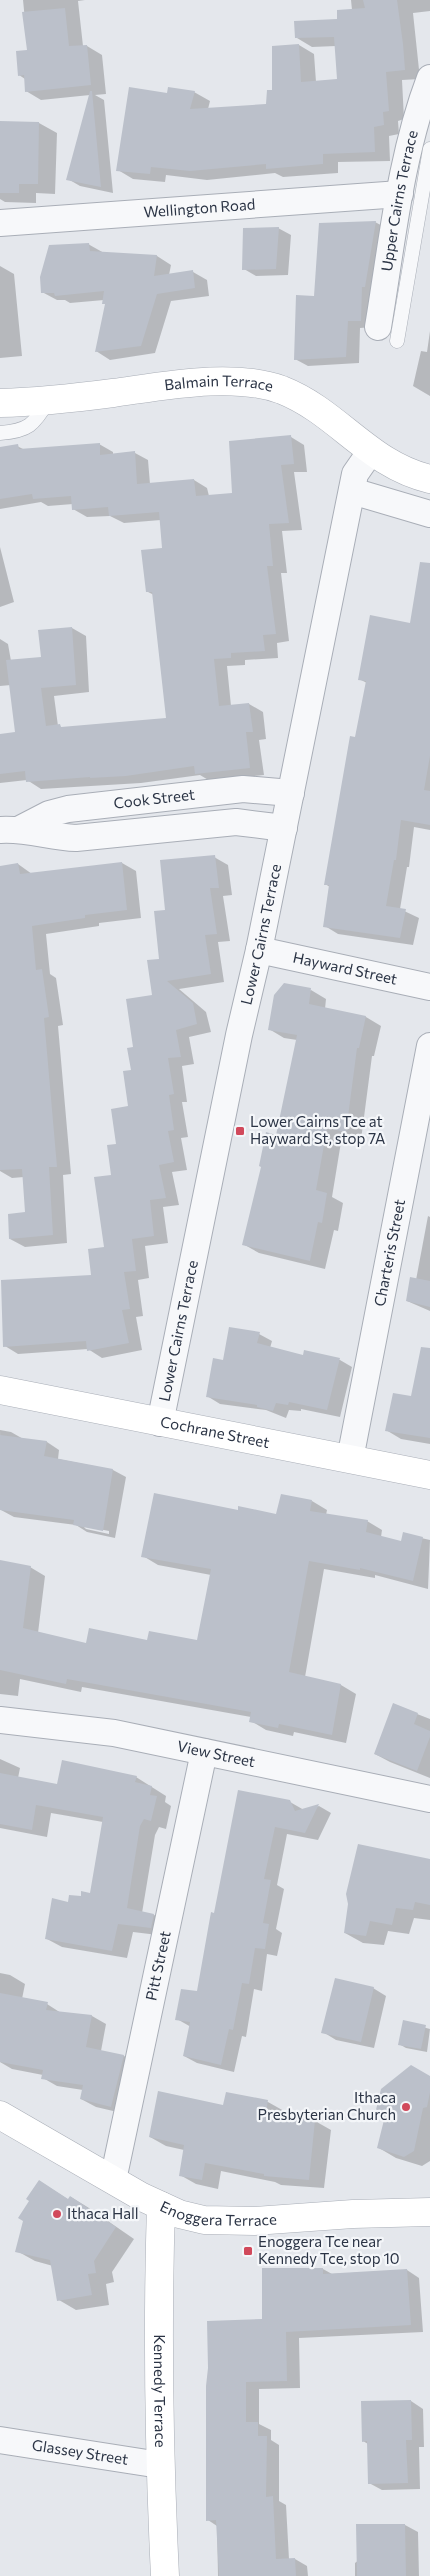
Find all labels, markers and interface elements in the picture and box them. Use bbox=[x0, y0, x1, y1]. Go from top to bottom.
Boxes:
street label: Upper Cairns Terrace bbox=[377, 128, 421, 273]
street label: Wellington Road bbox=[143, 195, 256, 221]
street label: Balmain Terrace bbox=[163, 371, 275, 395]
street label: Cook Street bbox=[112, 785, 196, 812]
street label: Lower Cairns Terrace bbox=[236, 862, 284, 1006]
street label: Hayward Street bbox=[291, 948, 399, 988]
place label: Lower Cairns Tce at Hayward St, stop 7A bbox=[250, 1112, 385, 1147]
marker: Lower Cairns Tce at Hayward St, stop 7A bbox=[234, 1125, 246, 1137]
street label: Charteris Street bbox=[370, 1198, 408, 1308]
street label: Lower Cairns Terrace bbox=[155, 1258, 201, 1403]
street label: Cochrane Street bbox=[159, 1412, 271, 1451]
street label: View Street bbox=[176, 1736, 257, 1770]
street label: Pitt Street bbox=[141, 1929, 174, 2002]
place label: Ithaca Presbyterian Church bbox=[258, 2088, 396, 2123]
marker: Ithaca Presbyterian Church bbox=[400, 2101, 412, 2113]
street label: Enoggera Terrace bbox=[158, 2197, 277, 2229]
place label: Ithaca Hall bbox=[67, 2204, 139, 2222]
marker: Ithaca Hall bbox=[51, 2208, 63, 2220]
place label: Enoggera Tce near Kennedy Tce, stop 10 bbox=[258, 2232, 400, 2267]
marker: Enoggera Tce near Kennedy Tce, stop 10 bbox=[242, 2245, 254, 2257]
street label: Kennedy Terrace bbox=[151, 2334, 170, 2448]
street label: Glassey Street bbox=[31, 2435, 130, 2468]

